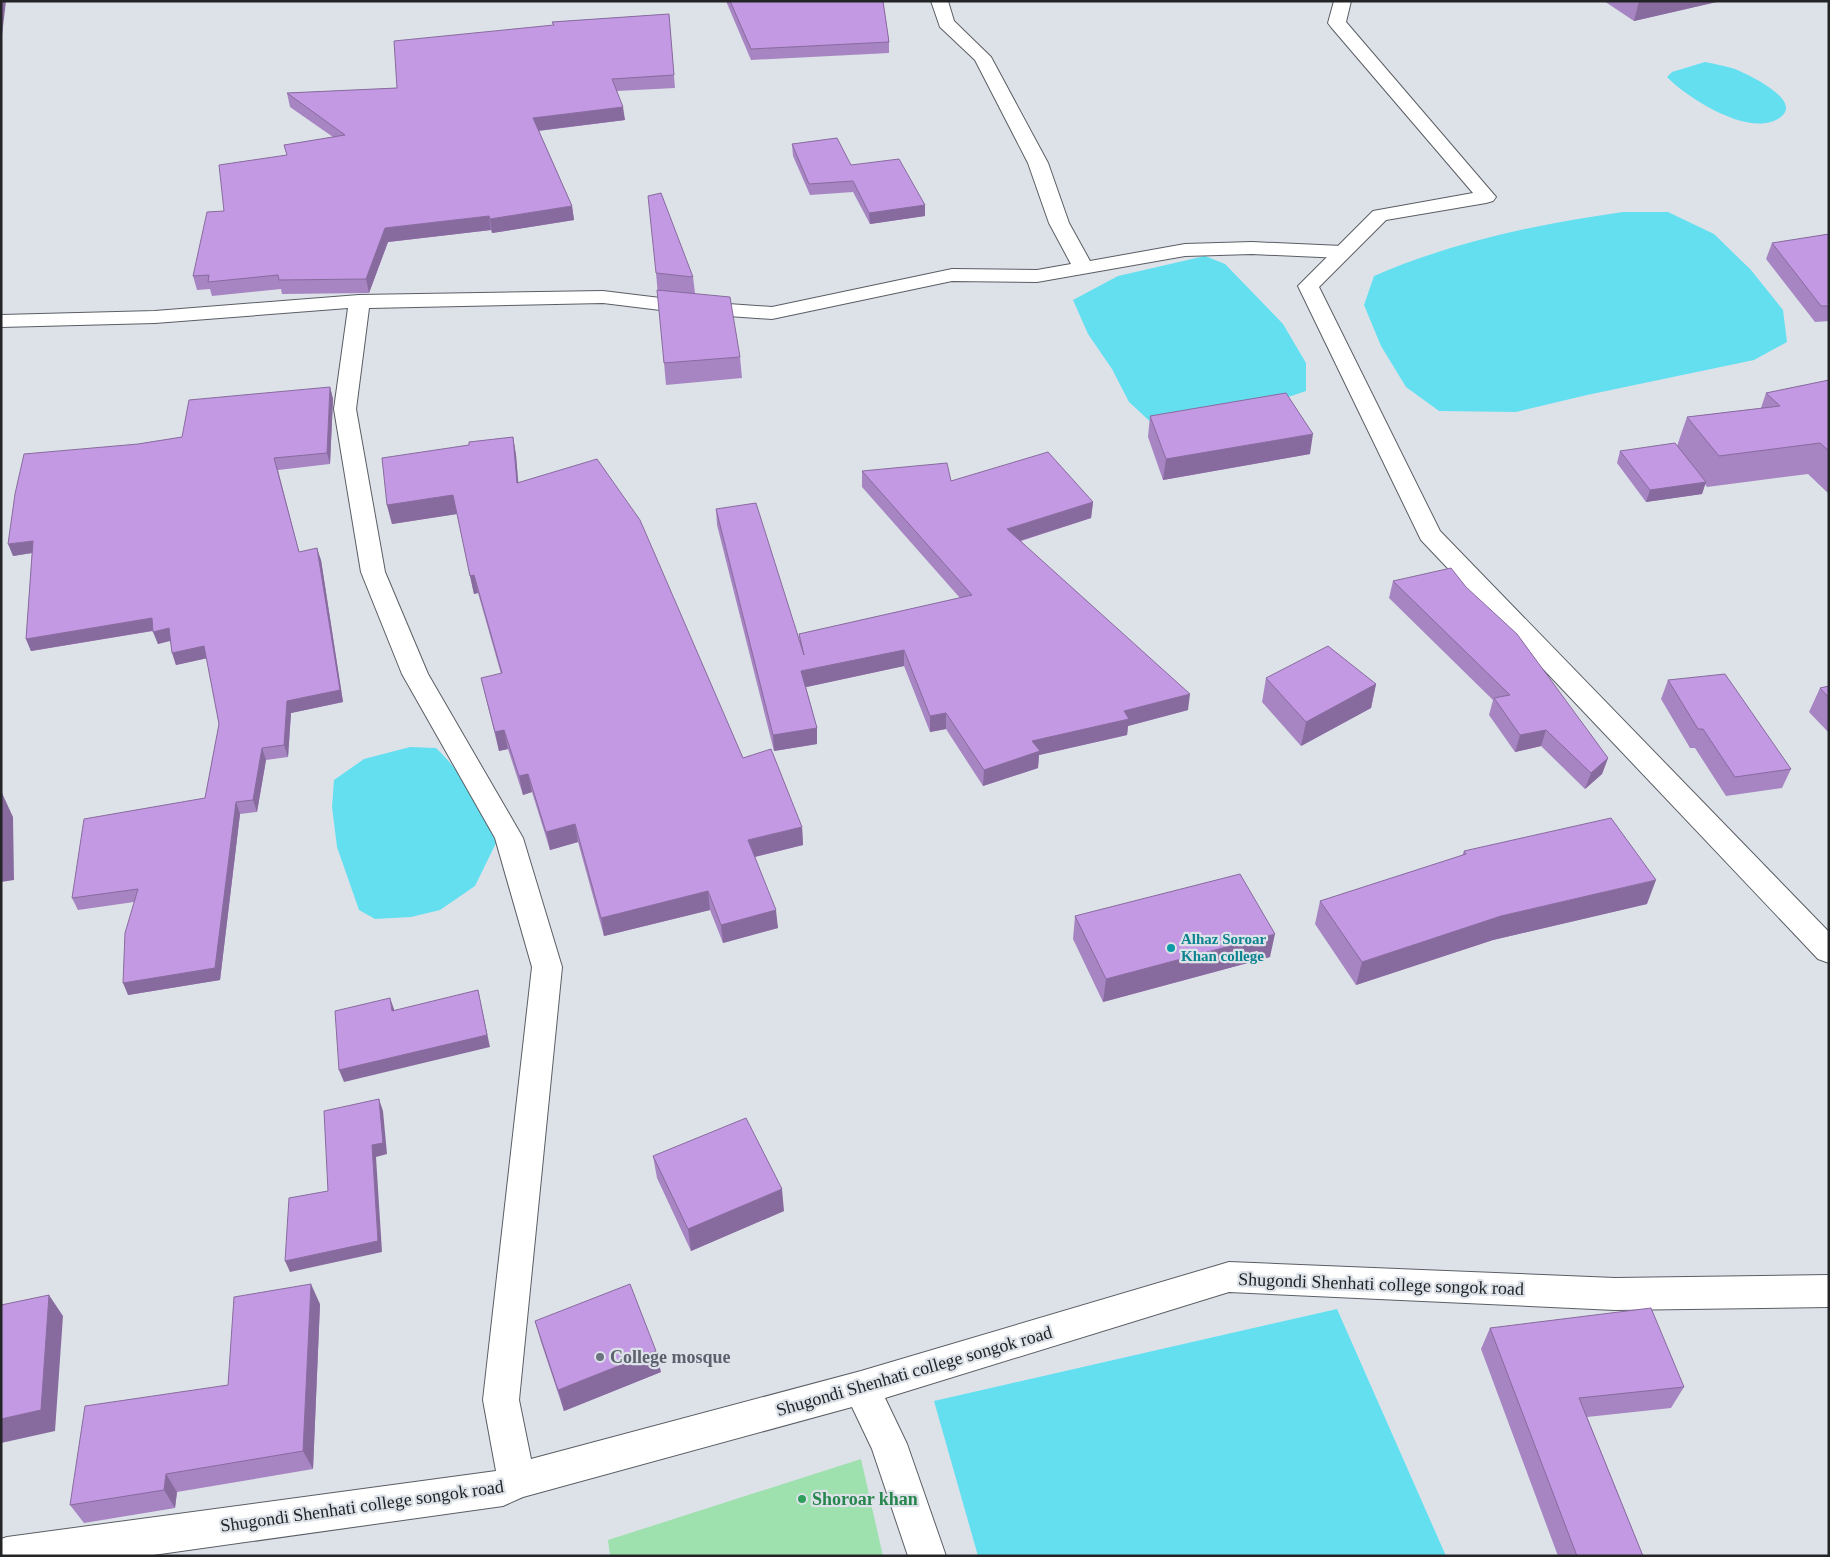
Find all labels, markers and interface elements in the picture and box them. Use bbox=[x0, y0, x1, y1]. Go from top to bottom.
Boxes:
place label: Alhaz Soroar Khan college bbox=[1181, 931, 1266, 964]
marker: Alhaz Soroar Khan college bbox=[1165, 942, 1177, 954]
street label: Shugondi Shenhati college songok road bbox=[1238, 1269, 1524, 1299]
street label: Shugondi Shenhati college songok road bbox=[774, 1322, 1054, 1420]
place label: College mosque bbox=[610, 1347, 731, 1367]
marker: College mosque bbox=[594, 1351, 606, 1363]
street label: Shugondi Shenhati college songok road bbox=[219, 1476, 505, 1536]
place label: Shoroar khan bbox=[812, 1489, 918, 1509]
marker: Shoroar khan bbox=[796, 1493, 808, 1505]

